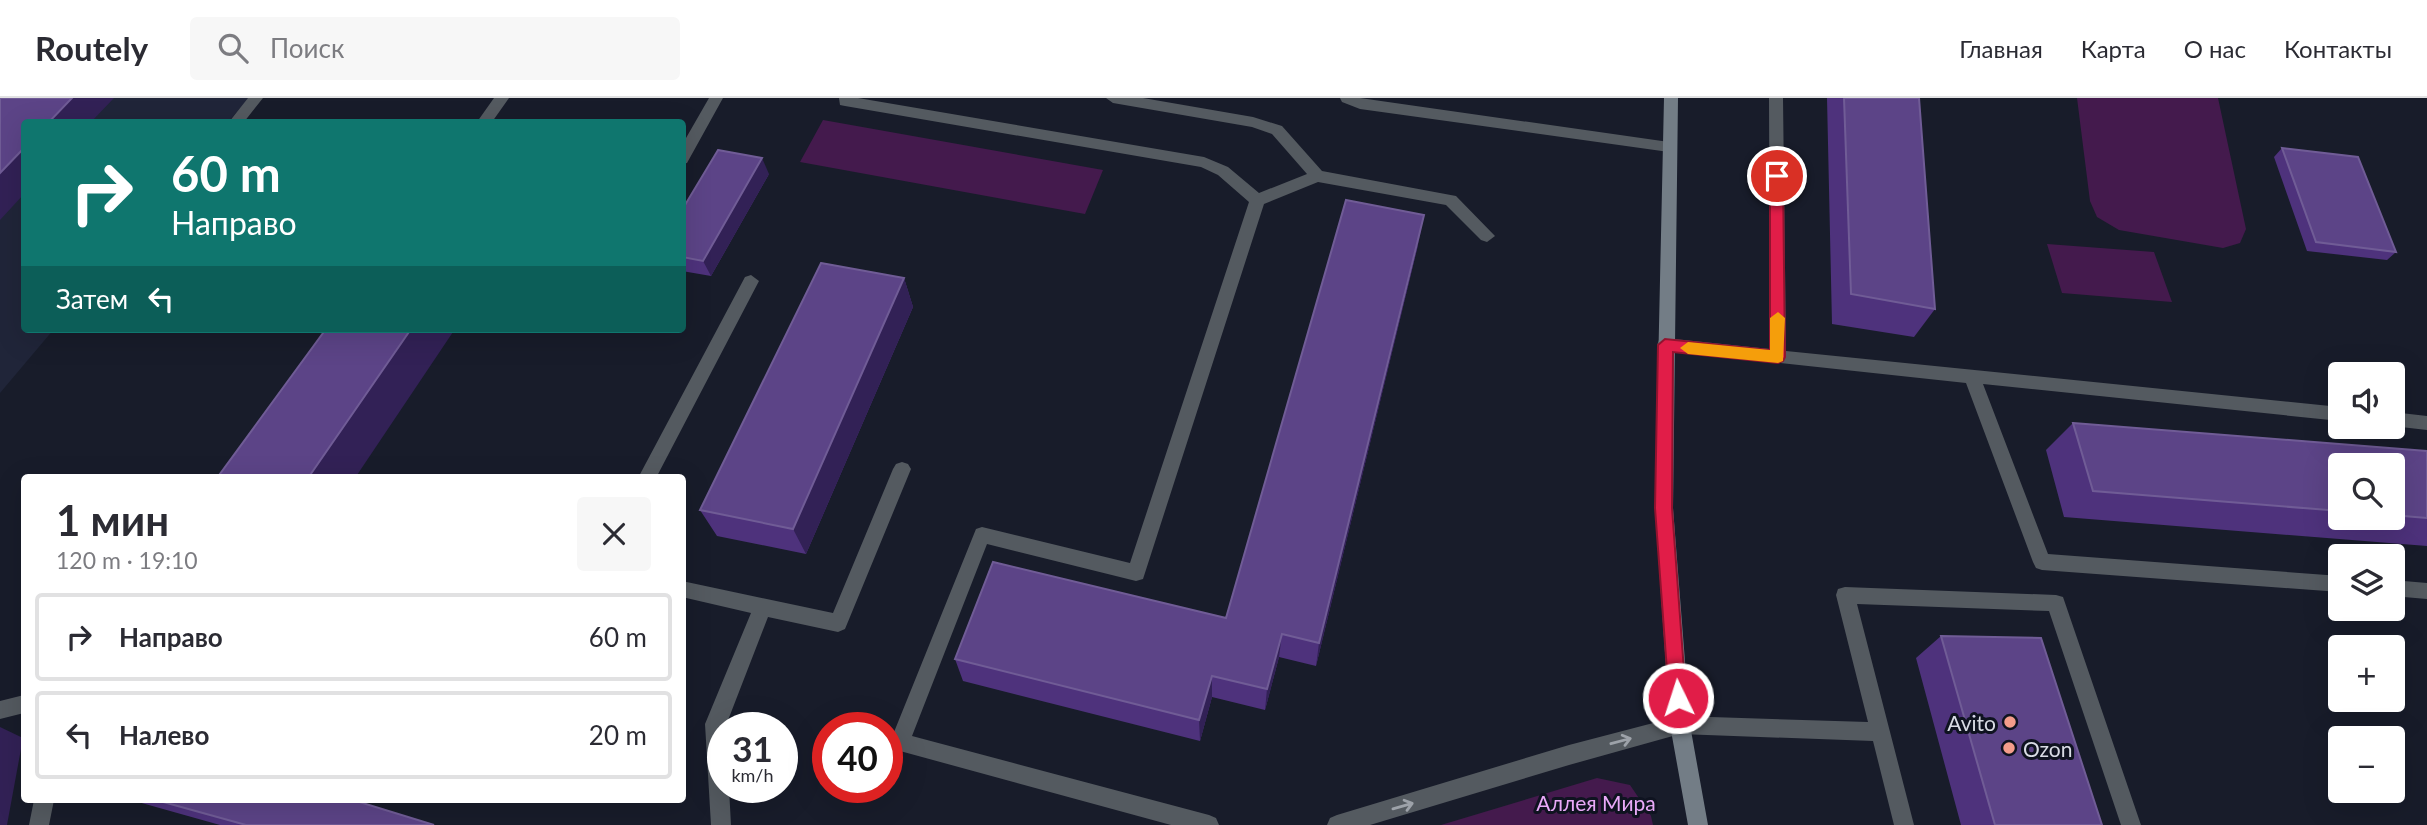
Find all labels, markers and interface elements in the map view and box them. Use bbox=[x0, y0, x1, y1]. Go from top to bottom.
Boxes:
search box bbox=[190, 17, 680, 80]
text: Routely bbox=[35, 28, 148, 68]
icon: search bbox=[214, 29, 252, 67]
text: Поиск bbox=[270, 32, 344, 64]
text: Главная bbox=[1959, 34, 2043, 63]
text: Карта bbox=[2081, 34, 2146, 63]
text: О нас bbox=[2184, 34, 2246, 63]
text: Контакты bbox=[2284, 34, 2392, 63]
text: 60 m bbox=[171, 144, 281, 202]
pin bbox=[1747, 146, 1807, 206]
icon: right bbox=[56, 147, 147, 238]
icon: arrive bbox=[1758, 157, 1796, 195]
text: Направо bbox=[171, 203, 297, 242]
icon: left bbox=[142, 280, 180, 318]
text: Затем bbox=[56, 283, 128, 315]
map controls bbox=[2328, 362, 2405, 803]
button: sound bbox=[2328, 362, 2405, 439]
button: search bbox=[2328, 453, 2405, 530]
text: 1 мин bbox=[56, 495, 169, 545]
button: close bbox=[577, 497, 651, 571]
button: layers bbox=[2328, 544, 2405, 621]
text: 120 m · 19:10 bbox=[56, 546, 198, 574]
icon: right bbox=[60, 618, 98, 656]
text: Направо bbox=[119, 621, 223, 653]
text: 60 m bbox=[589, 621, 647, 653]
button: + bbox=[2328, 635, 2405, 712]
position arrow bbox=[1641, 661, 1715, 735]
place label: Avito bbox=[1947, 710, 1996, 735]
speed limit sign: 40 bbox=[812, 712, 903, 803]
marker: Avito bbox=[2002, 714, 2018, 730]
icon: left bbox=[60, 716, 98, 754]
text: Налево bbox=[119, 719, 209, 751]
text: 20 m bbox=[589, 719, 647, 751]
button: − bbox=[2328, 726, 2405, 803]
text: 31 bbox=[732, 727, 773, 769]
one-way arrow bbox=[1609, 734, 1631, 747]
place label: Ozon bbox=[2023, 736, 2073, 761]
marker: Ozon bbox=[2001, 740, 2017, 756]
text: km/h bbox=[731, 764, 774, 786]
park label: Аллея Мира bbox=[1536, 790, 1656, 815]
one-way arrow bbox=[1391, 798, 1413, 811]

